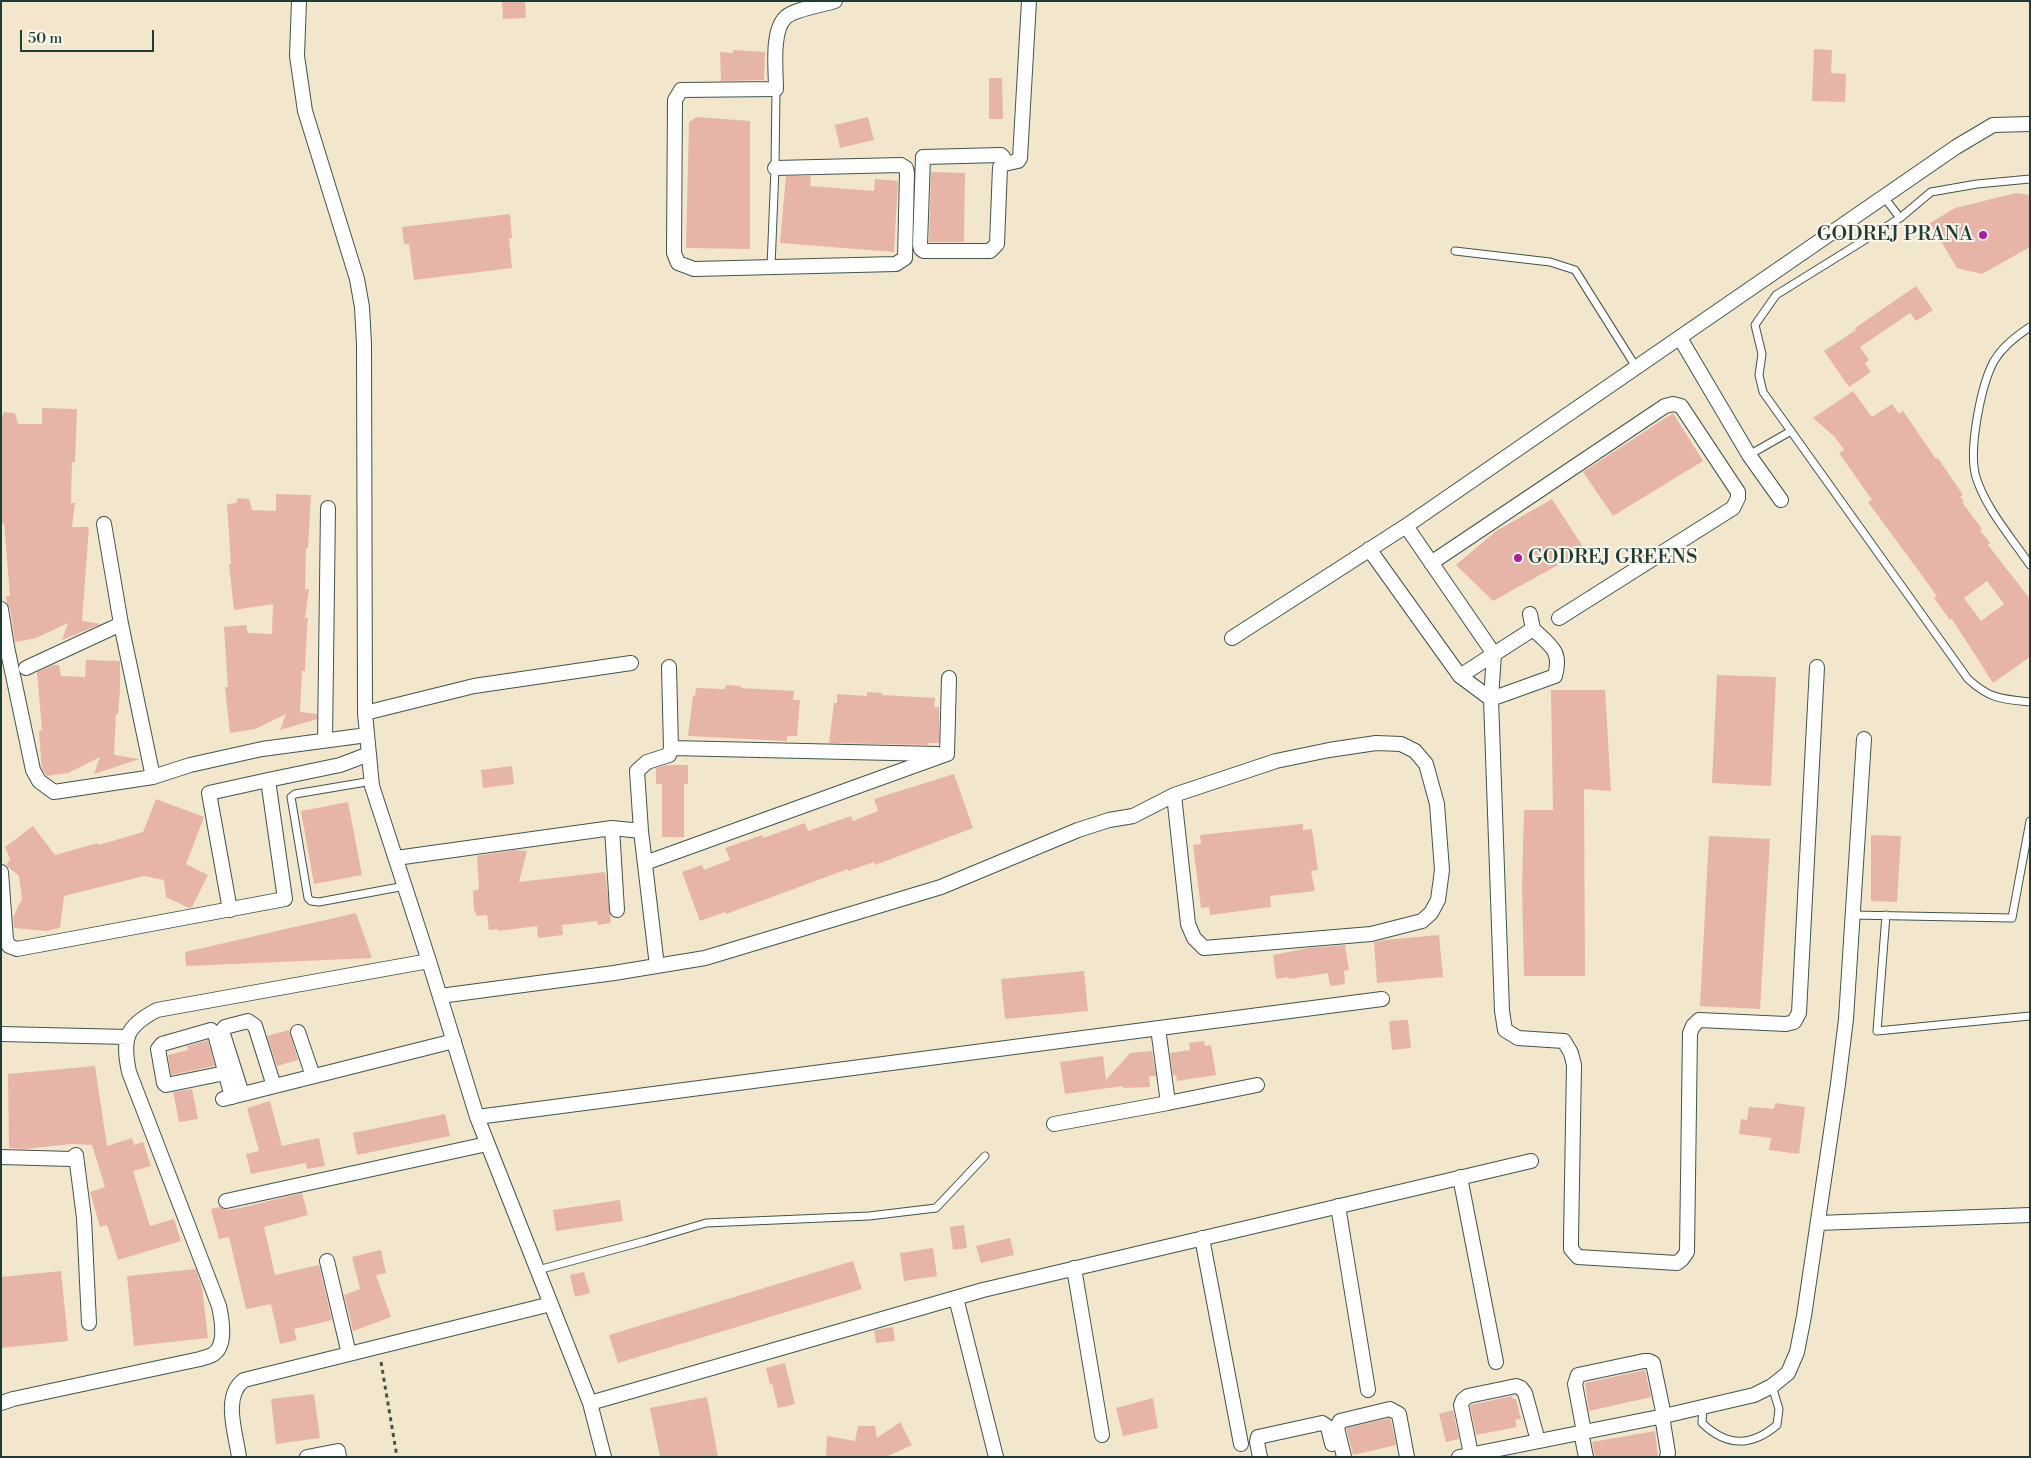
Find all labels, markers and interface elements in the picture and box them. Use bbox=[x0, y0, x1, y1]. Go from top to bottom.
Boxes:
scale bar bbox=[22, 20, 156, 52]
text: 50 m bbox=[28, 29, 62, 48]
place label: GODREJ PRANA bbox=[1817, 223, 1973, 247]
marker: GODREJ PRANA bbox=[1977, 229, 1989, 241]
place label: GODREJ GREENS bbox=[1528, 546, 1697, 570]
marker: GODREJ GREENS bbox=[1512, 552, 1524, 564]

